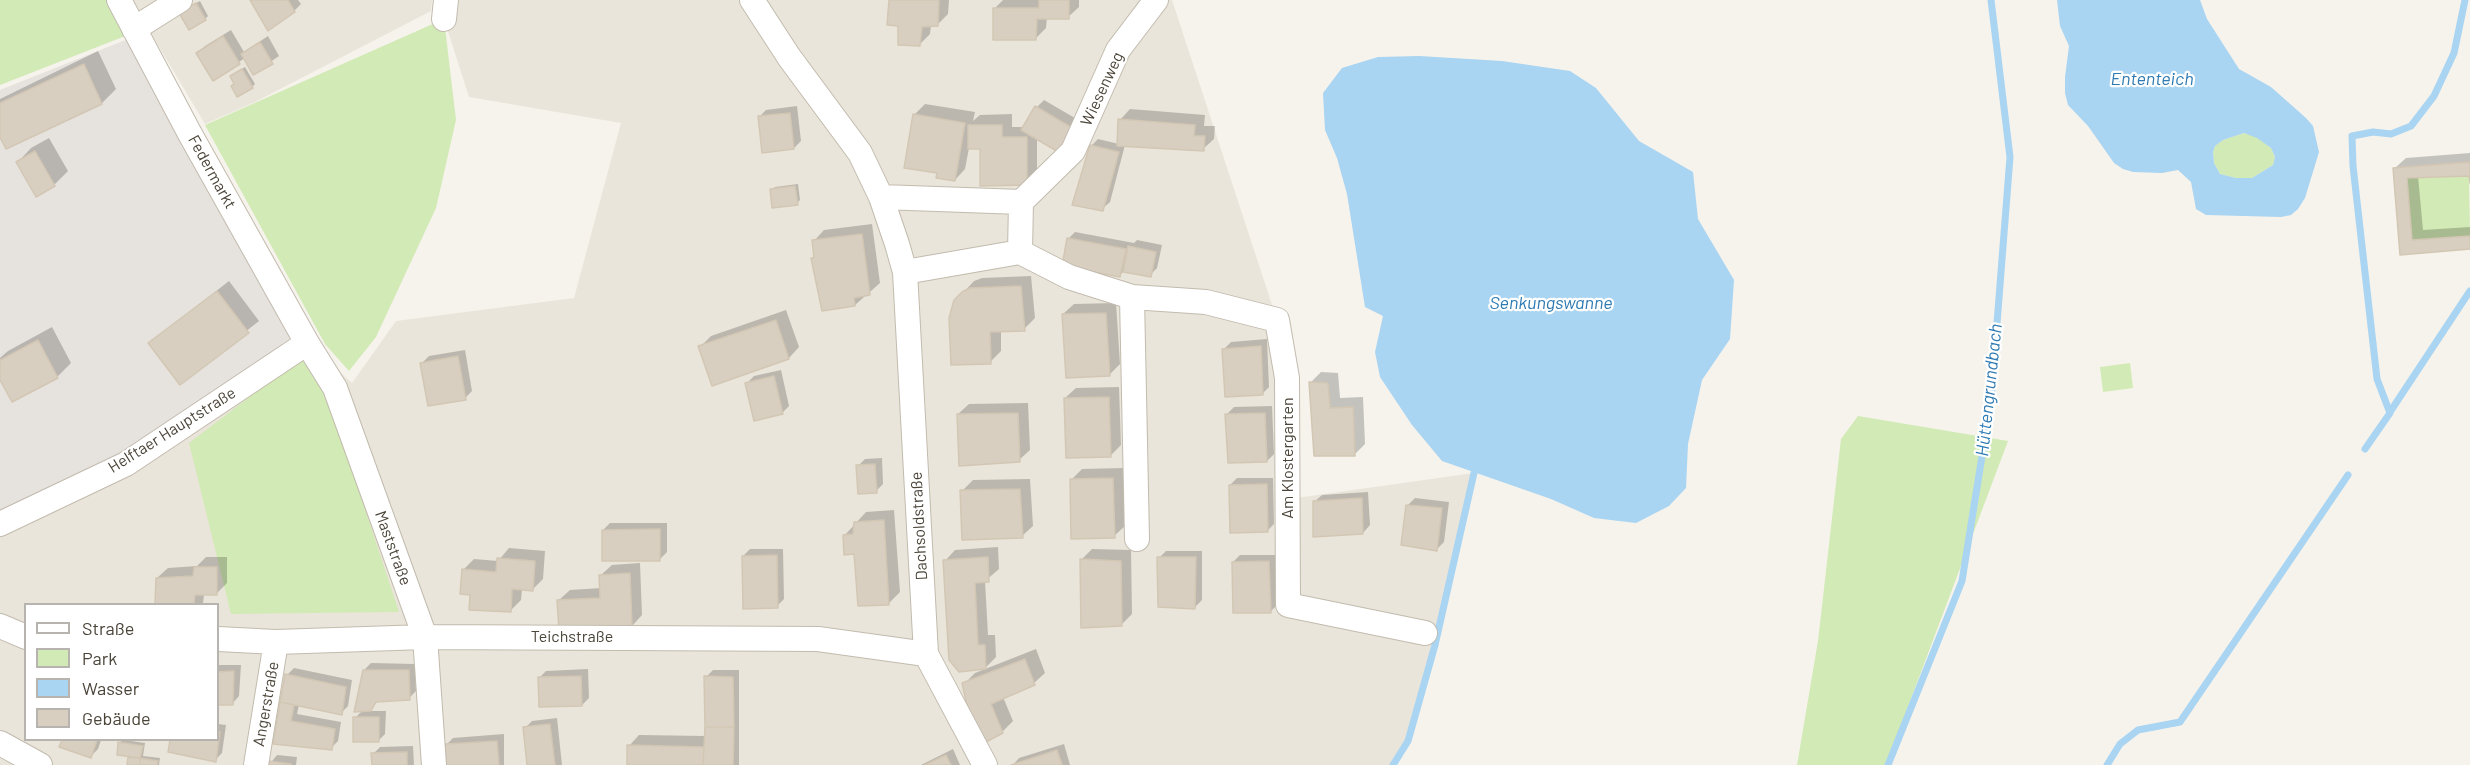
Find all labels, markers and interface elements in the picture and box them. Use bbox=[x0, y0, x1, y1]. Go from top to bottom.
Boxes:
street label: Wiesenweg bbox=[1076, 49, 1128, 129]
water label: Ententeich bbox=[2110, 68, 2194, 90]
street label: Federmarkt bbox=[184, 132, 240, 212]
water label: Senkungswanne bbox=[1489, 292, 1613, 314]
water label: Hüttengrundbach bbox=[1971, 323, 2007, 457]
street label: Helftaer Hauptstraße bbox=[105, 383, 239, 477]
street label: Am Klostergarten bbox=[1278, 397, 1298, 519]
street label: Dachsoldstraße bbox=[907, 471, 931, 581]
street label: Maststraße bbox=[371, 508, 415, 588]
legend bbox=[24, 603, 219, 741]
text: Straße bbox=[82, 617, 134, 639]
street label: Teichstraße bbox=[531, 627, 613, 647]
text: Park bbox=[82, 647, 117, 669]
street label: Angerstraße bbox=[249, 660, 283, 748]
text: Wasser bbox=[82, 677, 139, 699]
text: Gebäude bbox=[82, 707, 151, 729]

